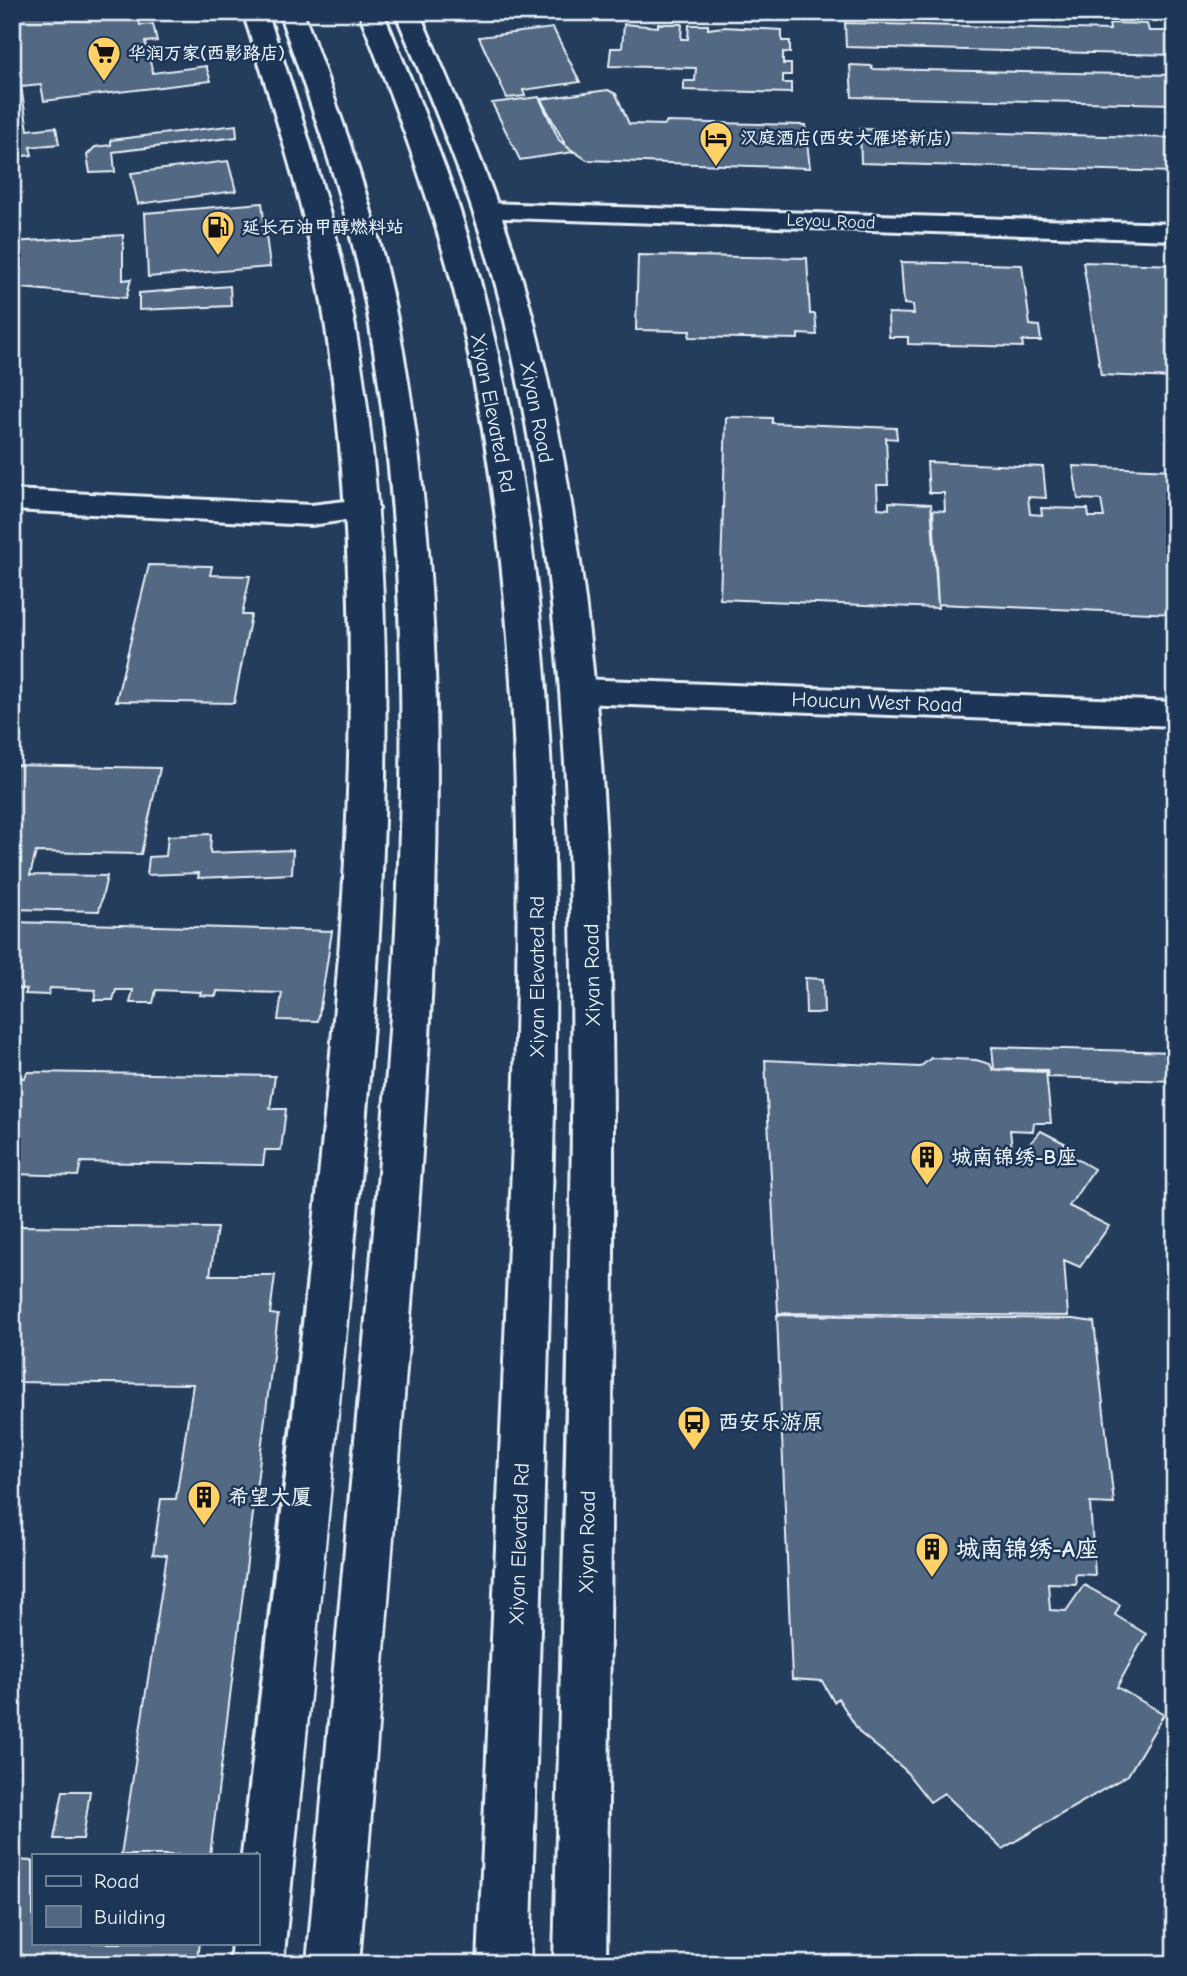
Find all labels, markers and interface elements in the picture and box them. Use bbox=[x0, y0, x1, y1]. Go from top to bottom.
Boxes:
supermarket icon: 华润万家(西影路店) bbox=[85, 34, 123, 83]
place label: 华润万家(西影路店) bbox=[128, 43, 285, 64]
hotel icon: 汉庭酒店(西安大雁塔新店) bbox=[697, 119, 735, 168]
place label: 汉庭酒店(西安大雁塔新店) bbox=[740, 128, 951, 149]
fuel station icon: 延长石油甲醇燃料站 bbox=[199, 208, 237, 257]
street label: Leyou Road bbox=[786, 209, 876, 234]
place label: 延长石油甲醇燃料站 bbox=[242, 217, 404, 238]
street label: Xiyan Elevated Rd bbox=[466, 331, 520, 495]
street label: Xiyan Road bbox=[515, 359, 559, 465]
street label: Houcun West Road bbox=[791, 687, 963, 717]
street label: Xiyan Elevated Rd bbox=[525, 896, 549, 1058]
street label: Xiyan Road bbox=[579, 923, 605, 1027]
building icon: 城南锦绣-B座 bbox=[908, 1138, 946, 1187]
place label: 城南锦绣-B座 bbox=[951, 1145, 1077, 1169]
bus stop icon: 西安乐游原 bbox=[675, 1403, 713, 1452]
place label: 西安乐游原 bbox=[718, 1410, 823, 1434]
street label: Xiyan Elevated Rd bbox=[504, 1463, 534, 1625]
building icon: 希望大厦 bbox=[185, 1478, 223, 1527]
place label: 希望大厦 bbox=[228, 1485, 312, 1509]
street label: Xiyan Road bbox=[574, 1490, 600, 1594]
building icon: 城南锦绣-A座 bbox=[913, 1530, 951, 1579]
place label: 城南锦绣-A座 bbox=[956, 1535, 1099, 1563]
legend bbox=[32, 1854, 259, 1944]
text: Road bbox=[94, 1869, 139, 1893]
text: Building bbox=[94, 1905, 166, 1929]

